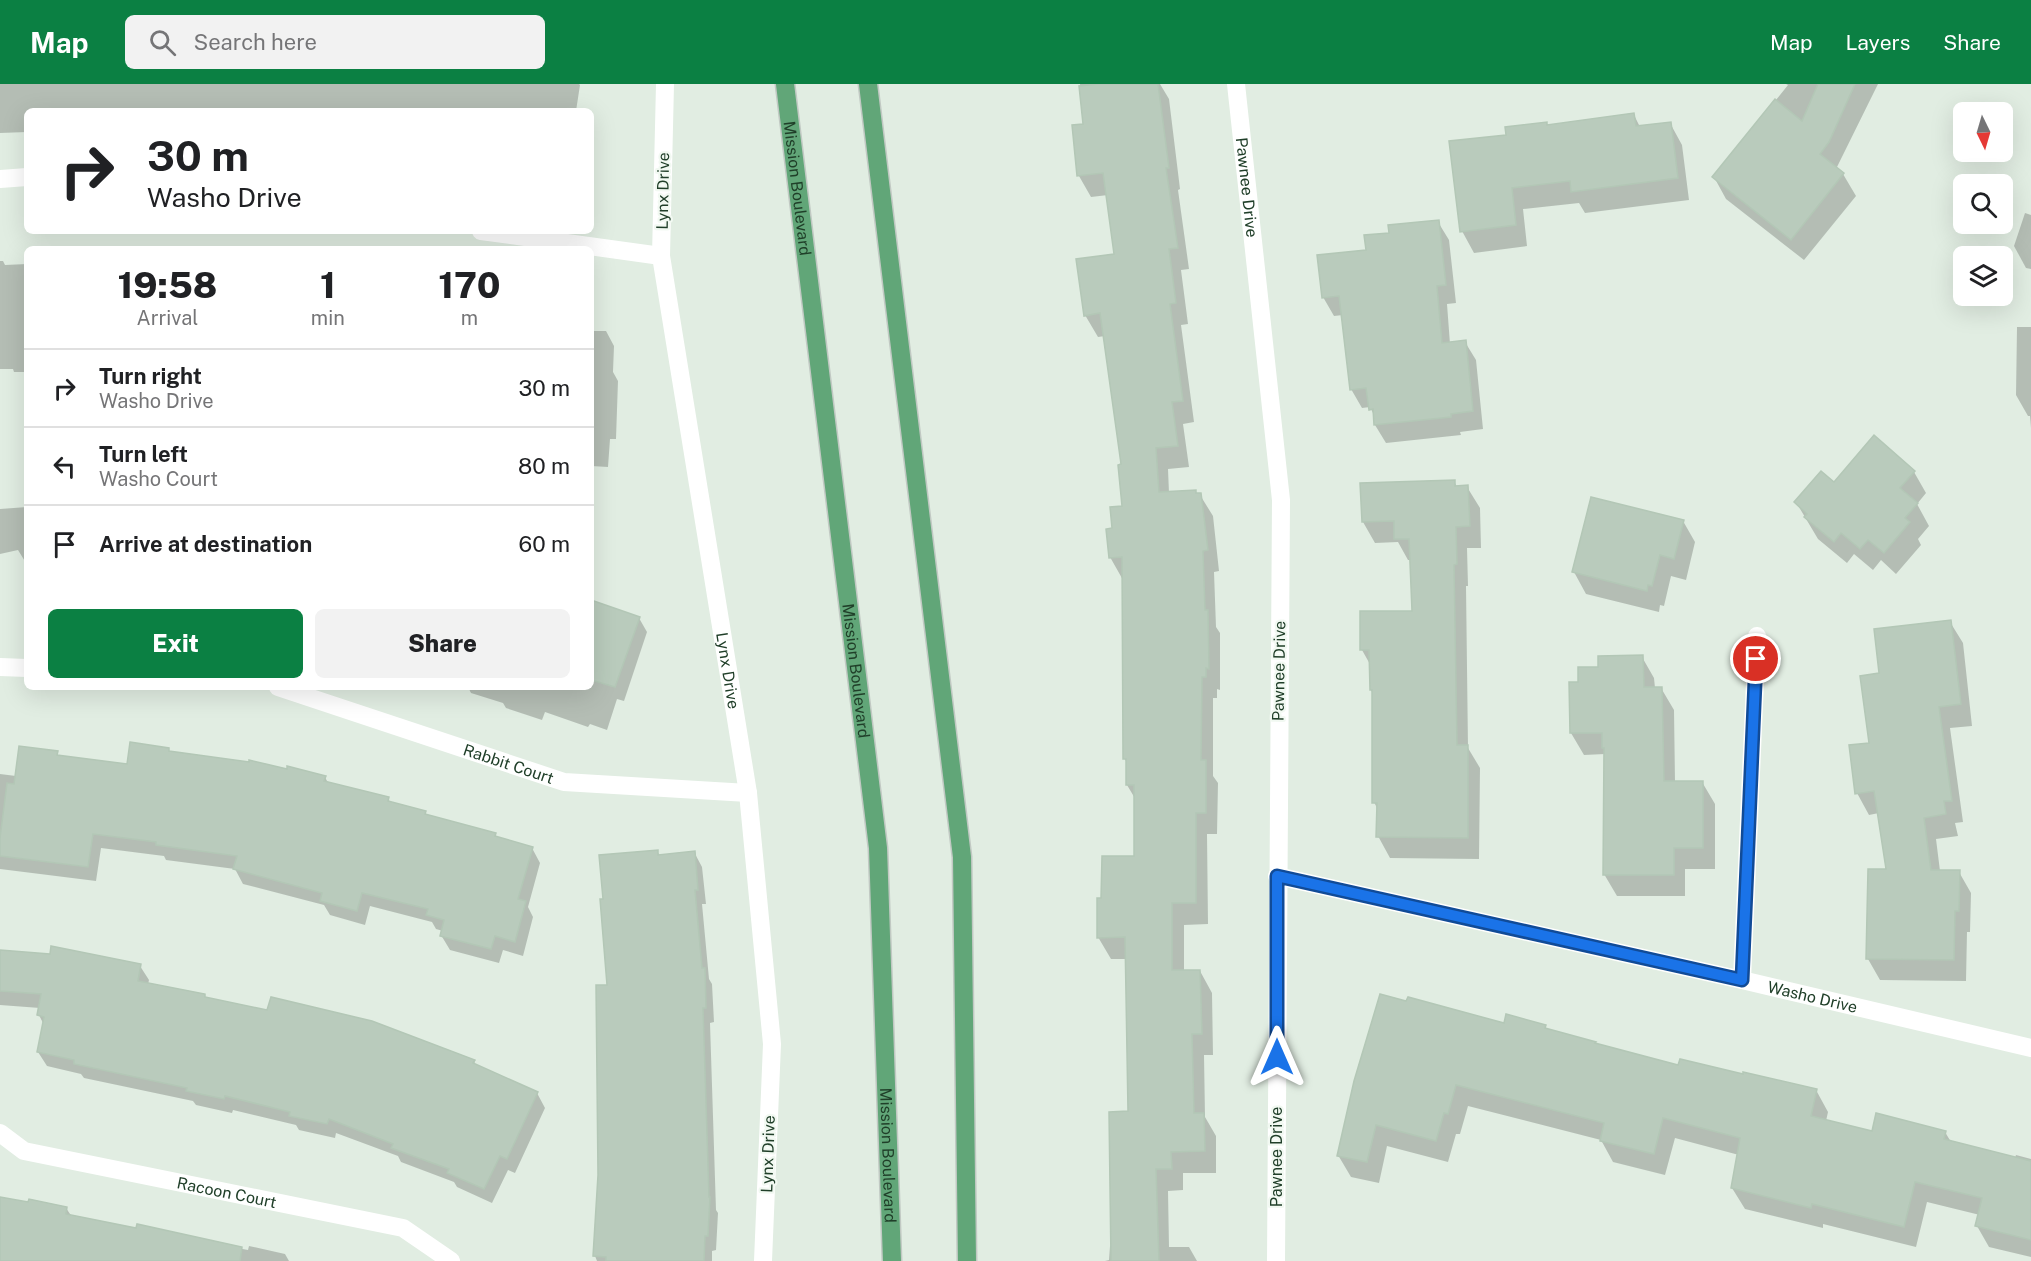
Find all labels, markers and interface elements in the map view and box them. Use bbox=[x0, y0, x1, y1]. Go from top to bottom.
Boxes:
search box bbox=[125, 15, 545, 69]
text: Map bbox=[30, 26, 89, 59]
icon: search bbox=[146, 26, 179, 59]
text: Search here bbox=[194, 29, 317, 55]
text: Map bbox=[1770, 30, 1813, 55]
text: Layers bbox=[1846, 30, 1910, 55]
text: Share bbox=[1943, 30, 2001, 55]
north arrow bbox=[1953, 102, 2013, 162]
map controls bbox=[1953, 102, 2013, 306]
street label: Mission Boulevard bbox=[780, 120, 815, 257]
text: 30 m bbox=[147, 131, 249, 180]
icon: right bbox=[48, 132, 126, 210]
street label: Pawnee Drive bbox=[1232, 136, 1262, 238]
street label: Lynx Drive bbox=[653, 152, 673, 230]
button: search bbox=[1953, 174, 2013, 234]
text: Washo Drive bbox=[147, 181, 302, 213]
button: layers bbox=[1953, 246, 2013, 306]
text: 19:58 bbox=[117, 264, 217, 306]
text: 1 bbox=[320, 264, 336, 306]
text: 170 bbox=[438, 264, 501, 306]
text: Arrival bbox=[137, 306, 198, 330]
text: min bbox=[311, 306, 345, 330]
text: m bbox=[461, 306, 478, 330]
text: Turn right bbox=[99, 363, 202, 389]
icon: right bbox=[48, 372, 81, 405]
text: 30 m bbox=[518, 375, 570, 401]
text: Washo Drive bbox=[99, 389, 214, 413]
text: Turn left bbox=[99, 441, 188, 467]
icon: left bbox=[48, 450, 81, 483]
text: 80 m bbox=[518, 453, 570, 479]
text: Washo Court bbox=[99, 467, 218, 491]
icon: arrive bbox=[48, 528, 81, 561]
text: Arrive at destination bbox=[99, 531, 312, 557]
text: 60 m bbox=[519, 531, 570, 557]
street label: Mission Boulevard bbox=[839, 602, 874, 739]
button: Exit bbox=[48, 609, 303, 678]
button: Share bbox=[315, 609, 570, 678]
street label: Pawnee Drive bbox=[1269, 621, 1289, 721]
street label: Lynx Drive bbox=[713, 631, 744, 710]
pin bbox=[1730, 633, 1781, 684]
icon: arrive bbox=[1739, 642, 1772, 675]
street label: Rabbit Court bbox=[461, 740, 556, 787]
street label: Washo Drive bbox=[1766, 977, 1859, 1016]
position arrow bbox=[1245, 1025, 1309, 1089]
street label: Mission Boulevard bbox=[877, 1087, 900, 1223]
street label: Pawnee Drive bbox=[1267, 1107, 1286, 1207]
street label: Lynx Drive bbox=[757, 1115, 779, 1193]
street label: Racoon Court bbox=[175, 1173, 278, 1212]

